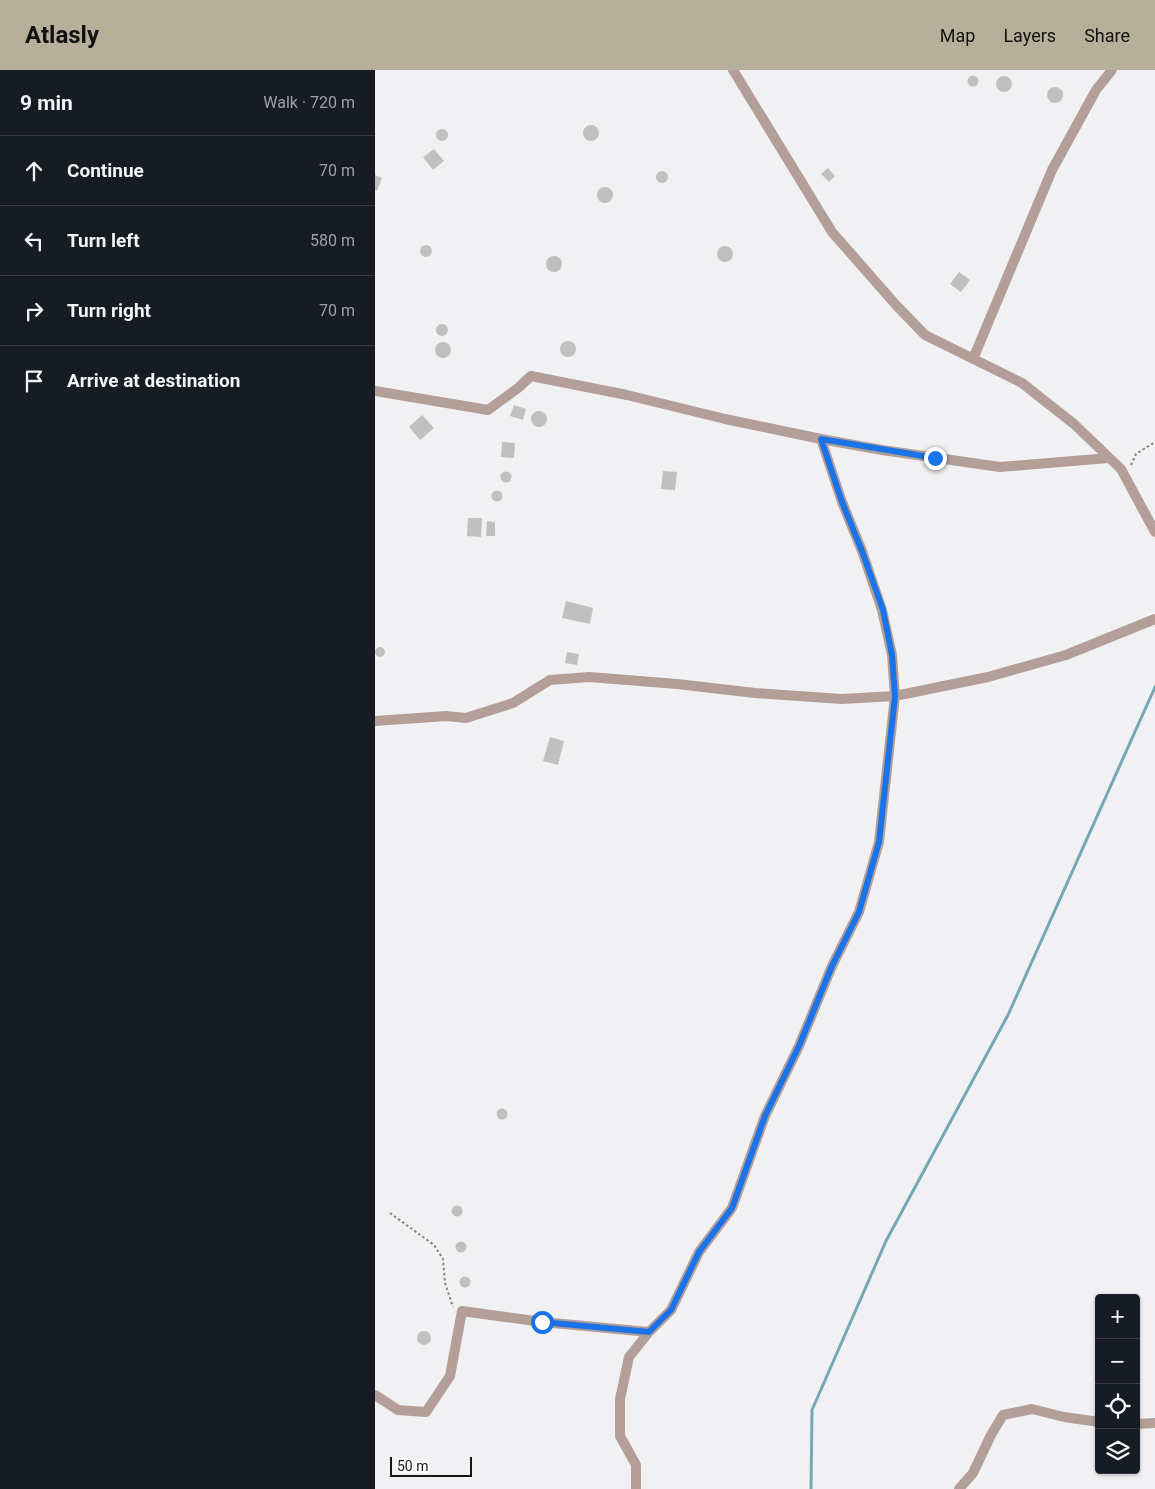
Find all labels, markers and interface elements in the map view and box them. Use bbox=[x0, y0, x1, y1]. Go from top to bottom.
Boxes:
text: Atlasly bbox=[25, 21, 99, 49]
text: Map bbox=[940, 25, 975, 46]
text: Layers bbox=[1003, 25, 1056, 46]
text: Share bbox=[1084, 25, 1130, 46]
text: 9 min bbox=[20, 91, 73, 115]
text: Walk · 720 m bbox=[263, 93, 355, 112]
icon: ahead bbox=[20, 157, 48, 185]
text: Continue bbox=[67, 159, 144, 182]
text: 70 m bbox=[319, 161, 355, 180]
icon: left bbox=[20, 227, 48, 255]
text: Turn left bbox=[67, 229, 140, 252]
text: 580 m bbox=[310, 231, 355, 250]
icon: right bbox=[20, 297, 48, 325]
text: Turn right bbox=[67, 299, 151, 322]
text: 70 m bbox=[319, 301, 355, 320]
icon: arrive bbox=[20, 367, 48, 395]
text: Arrive at destination bbox=[67, 369, 240, 392]
route end bbox=[924, 447, 947, 470]
map controls bbox=[1095, 1294, 1140, 1474]
button: + bbox=[1095, 1294, 1140, 1339]
route start bbox=[531, 1311, 554, 1334]
button: − bbox=[1095, 1339, 1140, 1384]
button: locate bbox=[1095, 1384, 1140, 1429]
button: layers bbox=[1095, 1429, 1140, 1474]
scale bar bbox=[390, 1454, 473, 1477]
text: 50 m bbox=[397, 1458, 429, 1474]

